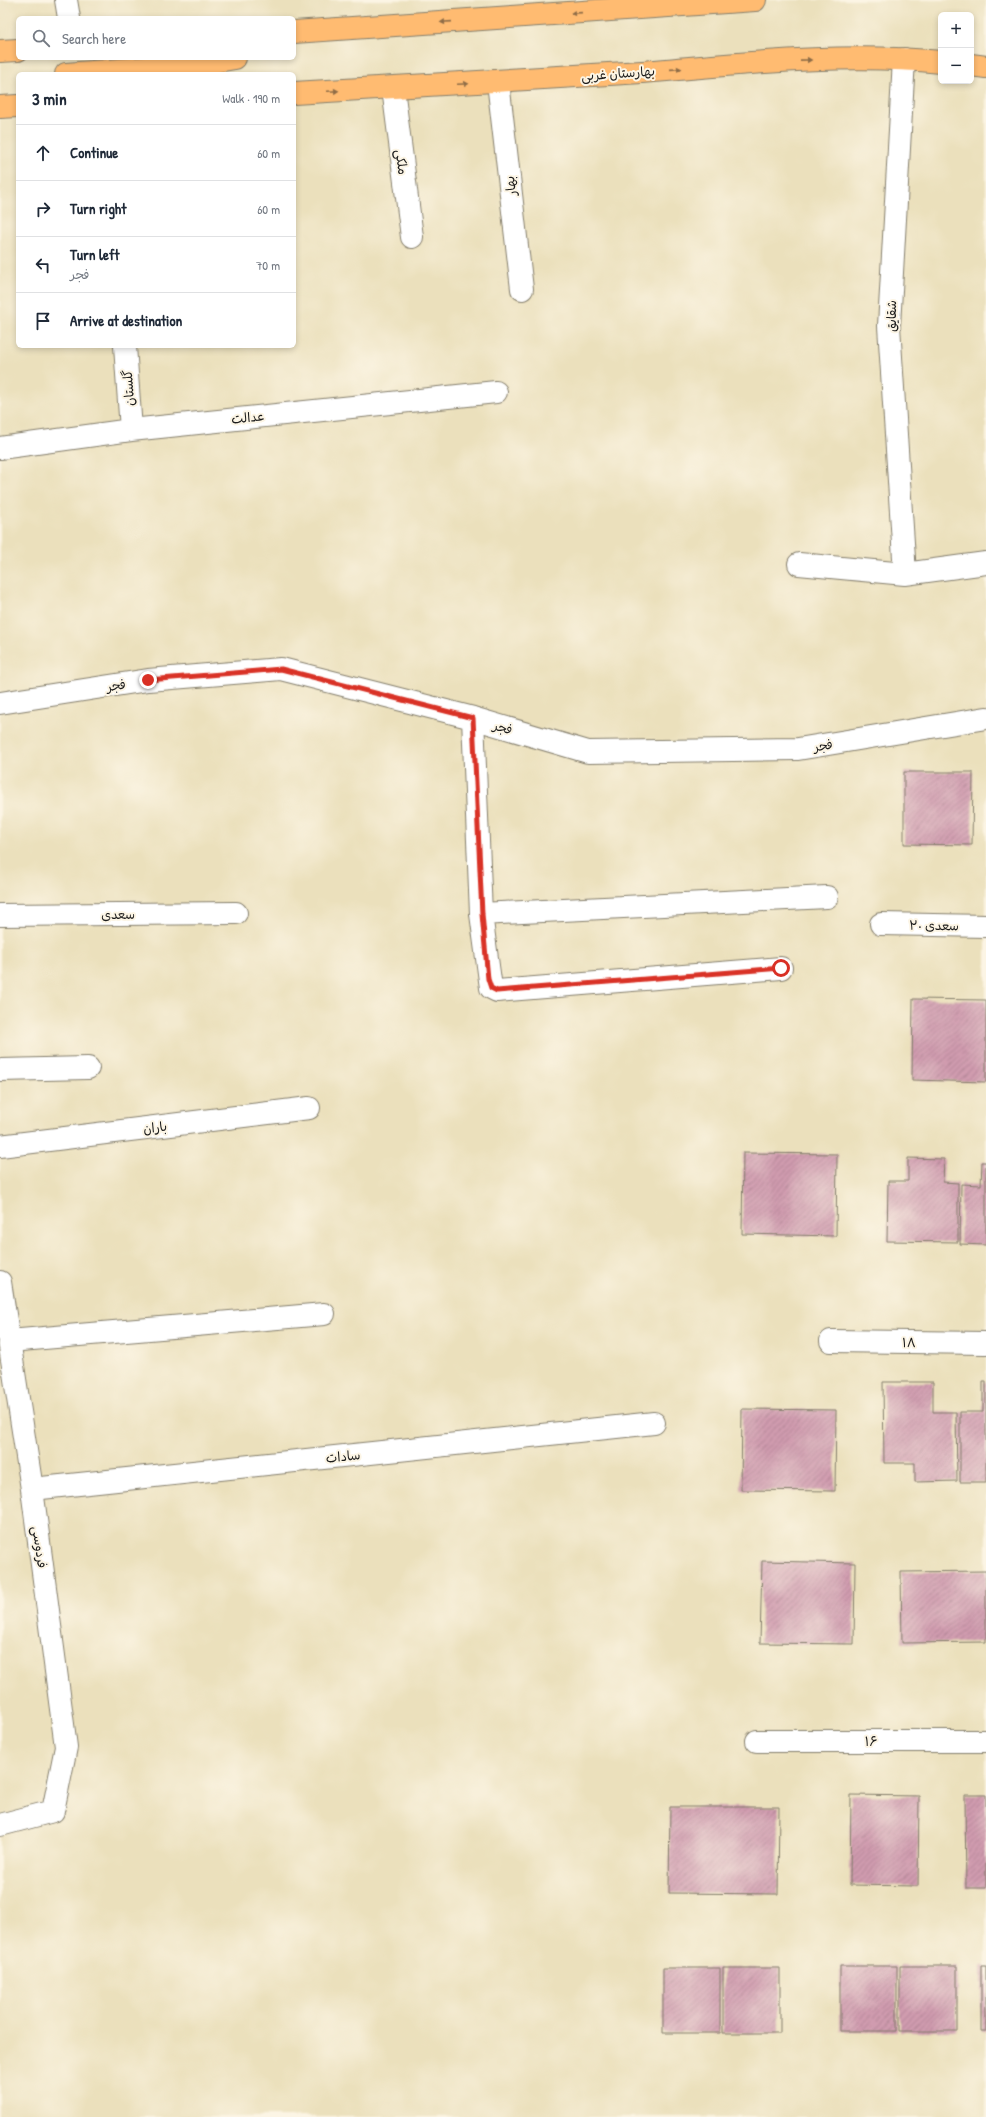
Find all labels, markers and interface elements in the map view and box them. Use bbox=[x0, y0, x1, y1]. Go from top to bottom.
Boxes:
one-way arrow bbox=[570, 9, 582, 16]
map controls bbox=[938, 12, 974, 84]
button: + bbox=[938, 12, 974, 48]
search box bbox=[16, 16, 296, 60]
one-way arrow bbox=[440, 19, 452, 26]
icon: search bbox=[30, 27, 52, 49]
text: Search here bbox=[62, 28, 126, 49]
button: − bbox=[938, 48, 974, 84]
one-way arrow bbox=[800, 57, 813, 63]
street label: بهارستان غربی bbox=[580, 61, 656, 86]
one-way arrow bbox=[670, 66, 682, 72]
one-way arrow bbox=[457, 81, 470, 87]
text: 3 min bbox=[32, 87, 67, 110]
one-way arrow bbox=[327, 87, 339, 94]
text: Walk · 190 m bbox=[222, 89, 280, 107]
icon: ahead bbox=[32, 142, 54, 164]
text: Continue bbox=[70, 142, 118, 163]
text: 60 m bbox=[257, 144, 280, 162]
street label: ملکی bbox=[391, 148, 412, 176]
street label: بهار bbox=[500, 175, 520, 198]
icon: right bbox=[32, 198, 54, 220]
text: Turn right bbox=[70, 198, 126, 219]
text: 60 m bbox=[257, 200, 280, 218]
text: Turn left bbox=[70, 244, 120, 265]
icon: left bbox=[32, 254, 54, 276]
text: 70 m bbox=[256, 256, 280, 274]
text: فجر bbox=[70, 265, 89, 283]
street label: شقایق bbox=[882, 300, 900, 332]
icon: arrive bbox=[32, 310, 54, 332]
text: Arrive at destination bbox=[70, 310, 182, 331]
street label: گلستان bbox=[118, 369, 138, 407]
street label: عدالت bbox=[230, 406, 266, 428]
route end bbox=[139, 671, 157, 689]
street label: فجر bbox=[104, 675, 127, 696]
street label: فجر bbox=[490, 715, 515, 738]
street label: فجر bbox=[811, 734, 834, 756]
street label: سعدی bbox=[101, 905, 135, 923]
street label: سعدی ۲۰ bbox=[909, 916, 959, 934]
route start bbox=[772, 959, 790, 977]
street label: باران bbox=[142, 1117, 168, 1137]
street label: ۱۸ bbox=[902, 1333, 916, 1351]
street label: سادات bbox=[325, 1445, 361, 1467]
street label: فردوسی bbox=[27, 1525, 52, 1569]
street label: ۱۶ bbox=[865, 1732, 877, 1750]

